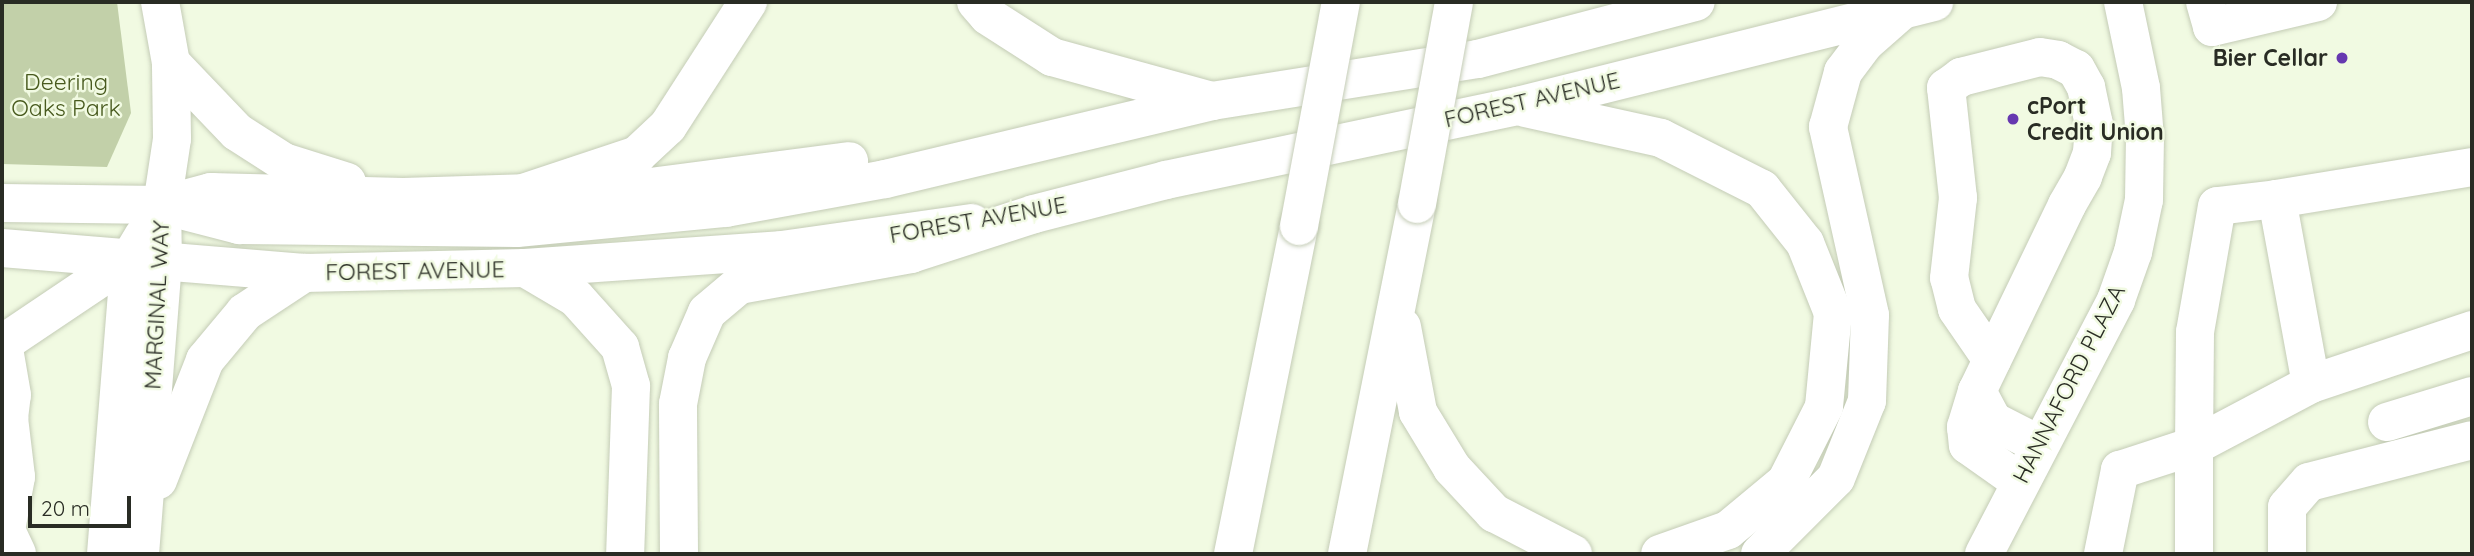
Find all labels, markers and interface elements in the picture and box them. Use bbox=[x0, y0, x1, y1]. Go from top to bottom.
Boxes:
place label: Bier Cellar bbox=[2213, 44, 2328, 72]
marker: Bier Cellar bbox=[2334, 50, 2350, 66]
street label: FOREST AVENUE bbox=[1442, 66, 1622, 134]
park label: Deering Oaks Park bbox=[11, 68, 121, 122]
place label: cPort Credit Union bbox=[2027, 92, 2164, 146]
marker: cPort Credit Union bbox=[2005, 111, 2021, 127]
street label: FOREST AVENUE bbox=[887, 191, 1069, 249]
street label: MARGINAL WAY bbox=[139, 220, 175, 390]
street label: FOREST AVENUE bbox=[325, 256, 505, 286]
street label: HANNAFORD PLAZA bbox=[2007, 280, 2131, 488]
scale bar bbox=[32, 482, 135, 526]
text: 20 m bbox=[41, 495, 90, 521]

